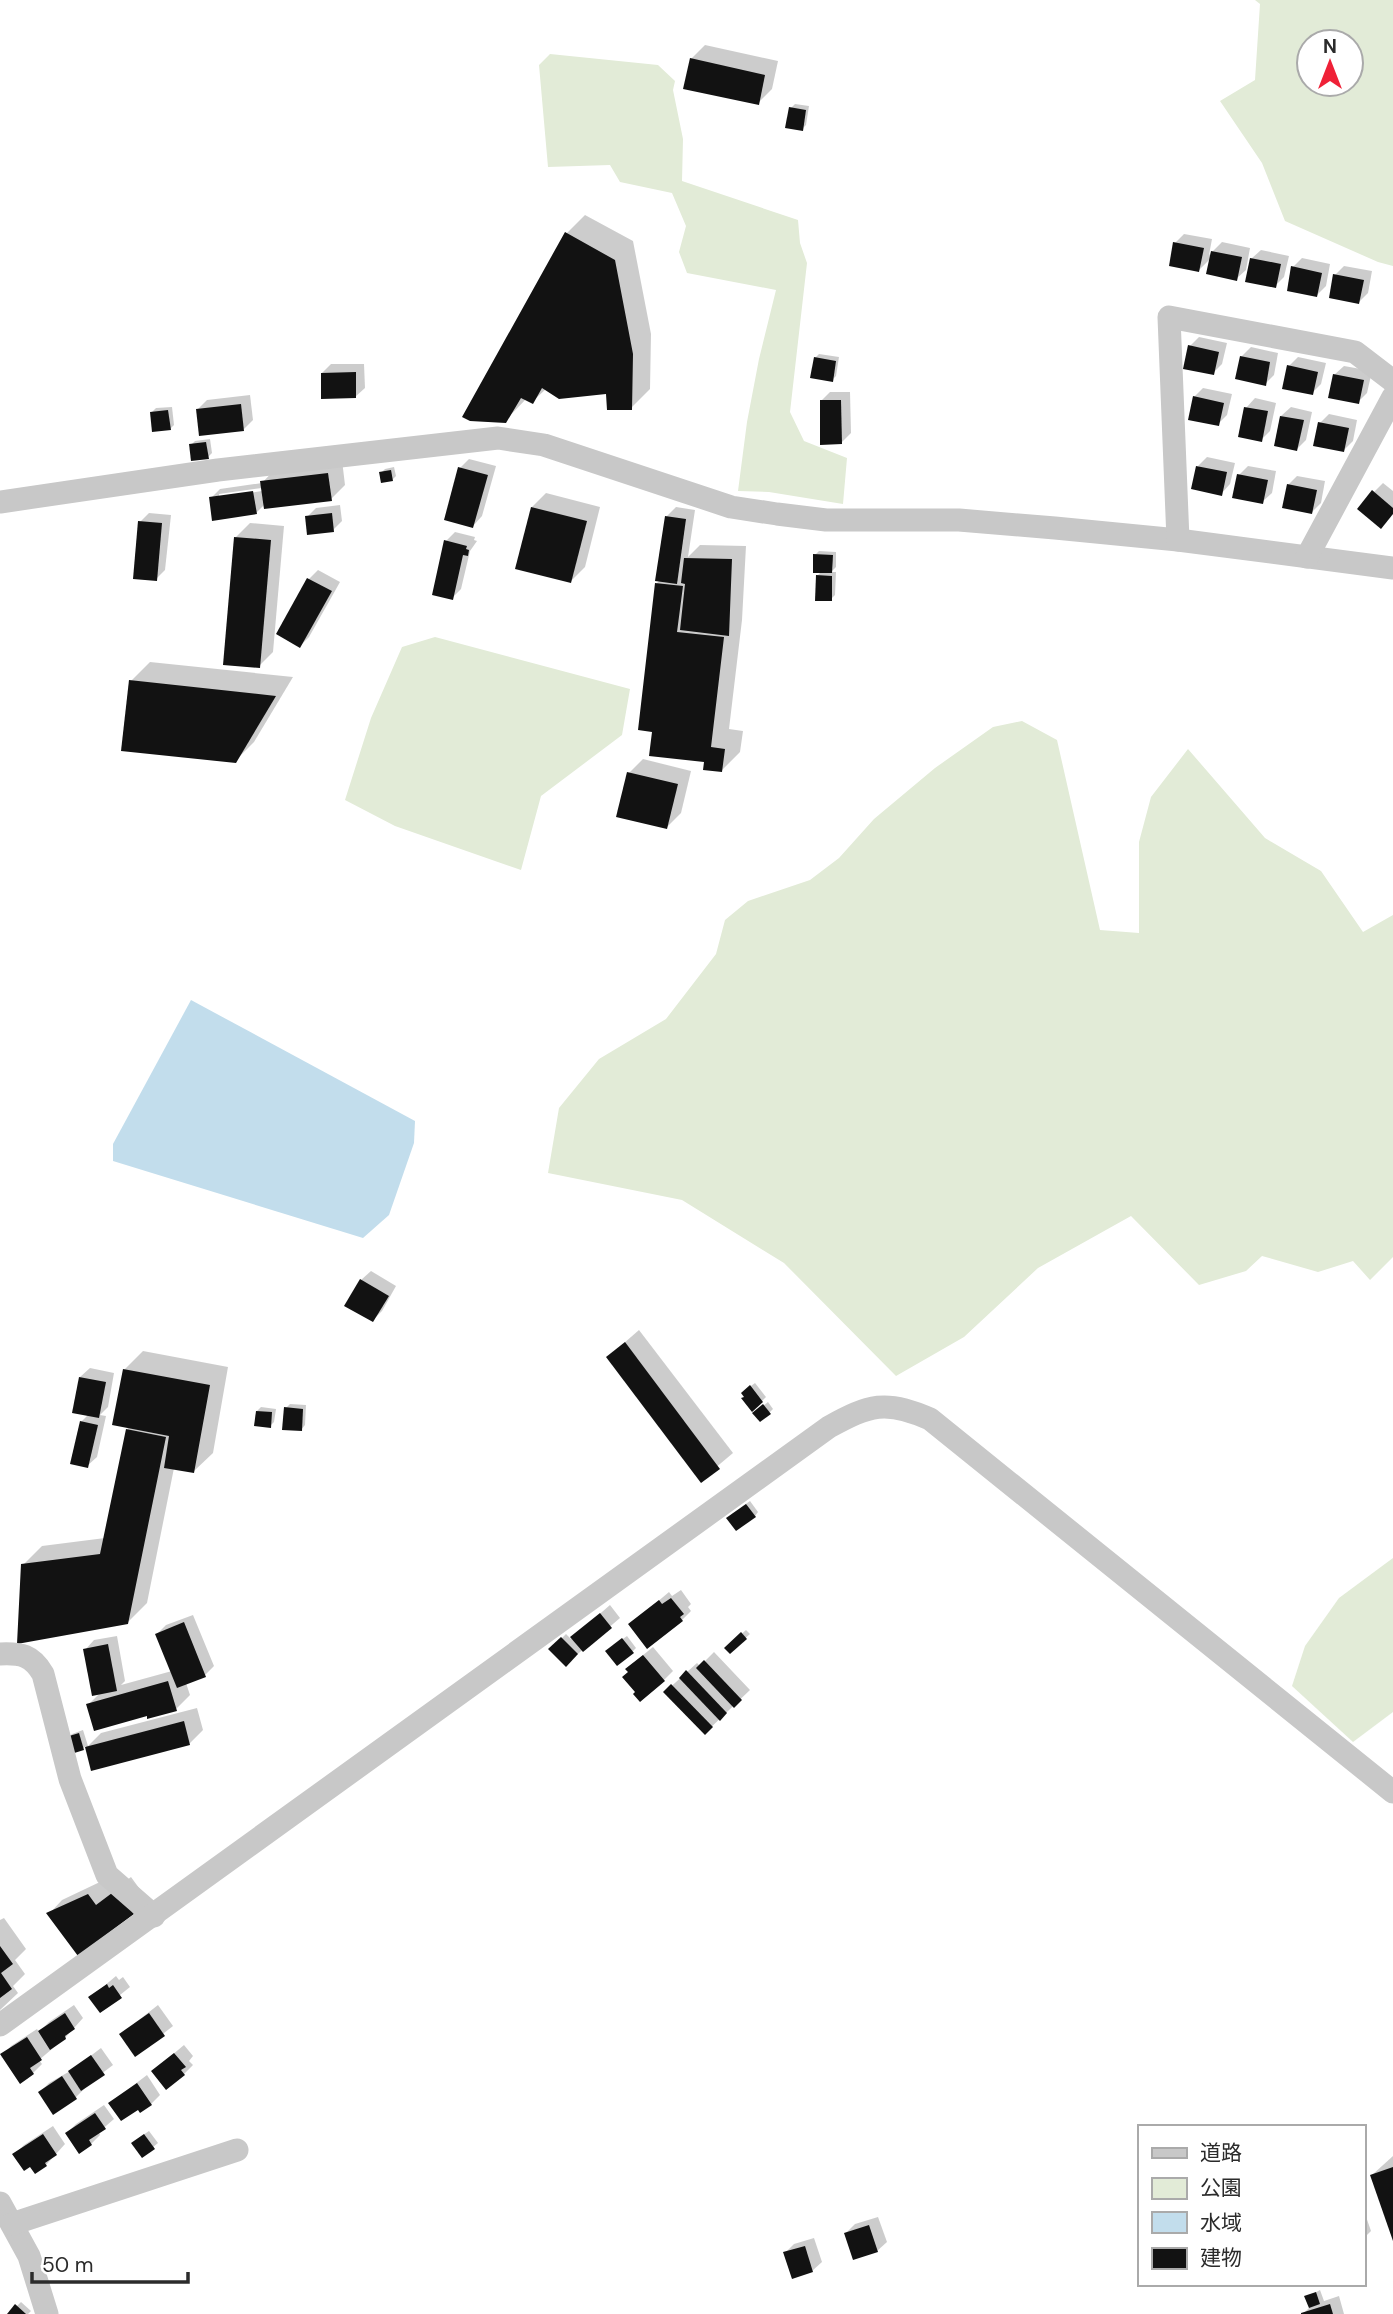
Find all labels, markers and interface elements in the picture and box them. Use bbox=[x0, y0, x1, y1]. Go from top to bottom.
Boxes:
north arrow bbox=[1295, 28, 1365, 98]
text: N bbox=[1323, 34, 1337, 59]
legend bbox=[1138, 2125, 1365, 2286]
text: 道路 bbox=[1200, 2139, 1242, 2167]
text: 公園 bbox=[1200, 2174, 1242, 2202]
text: 水域 bbox=[1200, 2209, 1242, 2237]
scale bar bbox=[32, 2240, 187, 2284]
text: 建物 bbox=[1200, 2244, 1242, 2272]
text: 50 m bbox=[42, 2251, 93, 2279]

